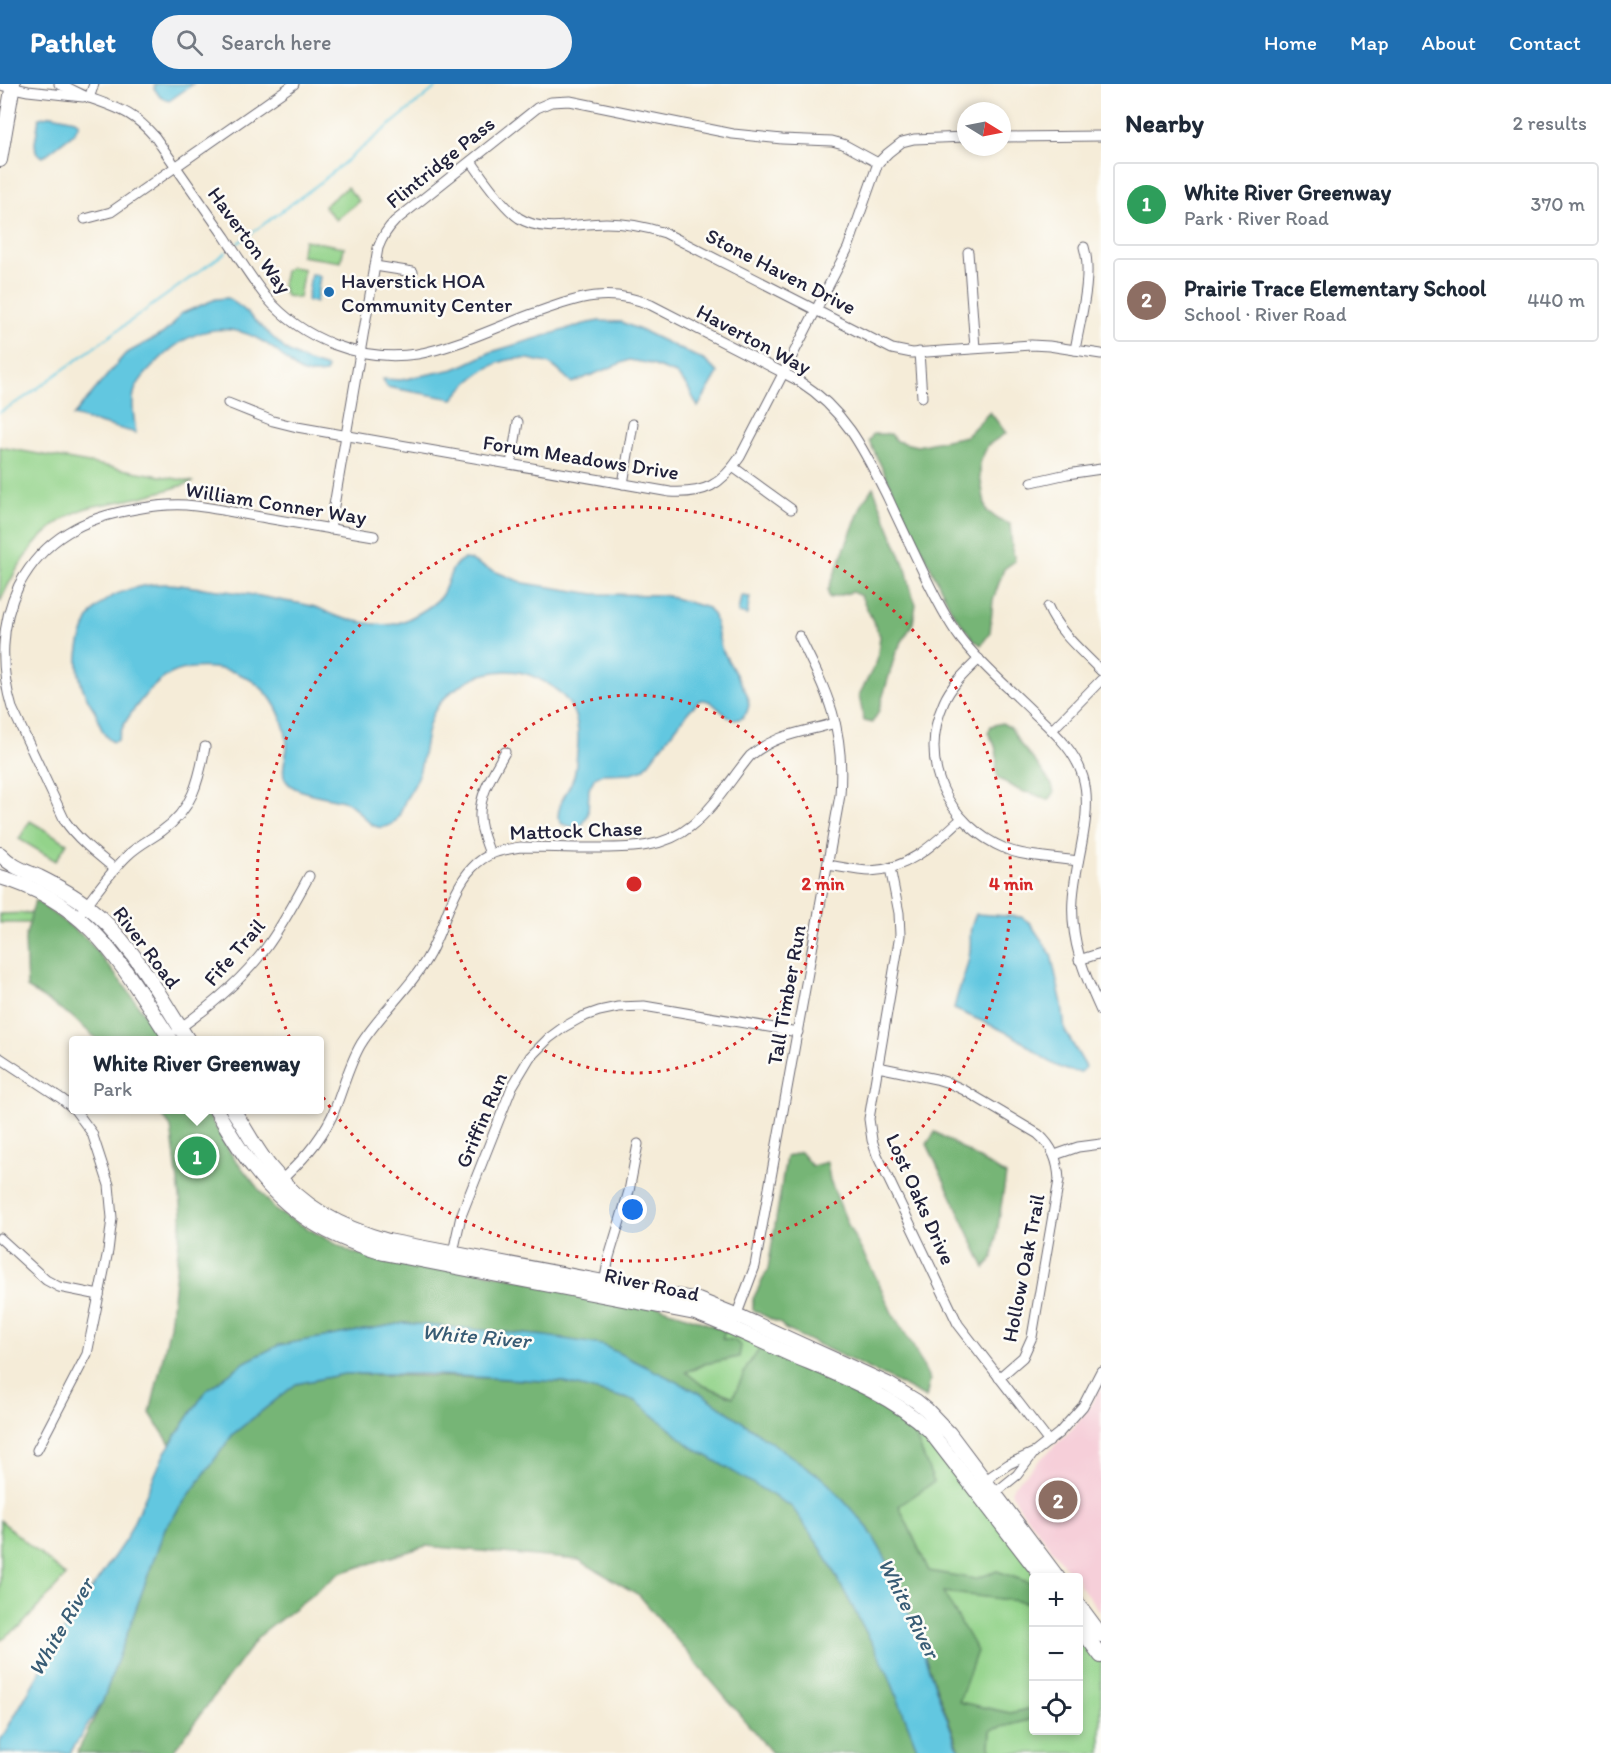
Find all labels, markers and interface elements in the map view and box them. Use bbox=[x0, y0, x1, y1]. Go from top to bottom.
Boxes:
search box bbox=[152, 15, 572, 69]
text: Pathlet bbox=[30, 25, 116, 59]
icon: search bbox=[173, 26, 206, 59]
text: Search here bbox=[221, 29, 331, 56]
text: Home bbox=[1264, 30, 1317, 55]
text: Map bbox=[1350, 30, 1389, 55]
text: About bbox=[1422, 30, 1476, 55]
text: Contact bbox=[1509, 30, 1581, 55]
north arrow bbox=[957, 102, 1011, 156]
text: Nearby bbox=[1125, 107, 1204, 139]
street label: Flintridge Pass bbox=[381, 111, 499, 213]
text: 2 results bbox=[1513, 111, 1587, 135]
text: White River Greenway bbox=[1184, 179, 1391, 206]
street label: Haverton Way bbox=[203, 182, 297, 298]
text: 1 bbox=[1142, 192, 1151, 216]
text: 370 m bbox=[1531, 192, 1585, 216]
text: Park · River Road bbox=[1184, 206, 1329, 230]
street label: Stone Haven Drive bbox=[702, 222, 860, 320]
place label: Haverstick HOA Community Center bbox=[341, 268, 512, 317]
text: Prairie Trace Elementary School bbox=[1184, 275, 1486, 302]
marker: Haverstick HOA Community Center bbox=[322, 285, 336, 299]
text: 2 bbox=[1141, 288, 1152, 312]
text: 440 m bbox=[1527, 288, 1585, 312]
street label: Haverton Way bbox=[692, 298, 816, 380]
text: School · River Road bbox=[1184, 302, 1347, 326]
street label: Forum Meadows Drive bbox=[481, 429, 681, 485]
street label: William Conner Way bbox=[184, 476, 368, 530]
street label: Mattock Chase bbox=[509, 815, 643, 845]
text: 2 min bbox=[802, 873, 845, 895]
text: 4 min bbox=[989, 873, 1034, 895]
centre of rings bbox=[624, 874, 644, 894]
street label: River Road bbox=[108, 901, 186, 993]
street label: Fife Trail bbox=[198, 913, 270, 991]
street label: Tall Timber Run bbox=[761, 923, 811, 1067]
popup bbox=[69, 1036, 324, 1114]
text: White River Greenway bbox=[93, 1050, 300, 1077]
street label: Griffin Run bbox=[450, 1068, 512, 1171]
text: Park bbox=[93, 1077, 132, 1101]
street label: Lost Oaks Drive bbox=[881, 1130, 961, 1268]
pin: 1 bbox=[178, 1134, 216, 1178]
street label: Hollow Oak Trail bbox=[996, 1192, 1050, 1344]
your location bbox=[618, 1195, 647, 1224]
street label: River Road bbox=[602, 1262, 702, 1306]
water label: White River bbox=[421, 1318, 533, 1354]
pin: 2 bbox=[1038, 1478, 1078, 1522]
water label: White River bbox=[872, 1554, 947, 1665]
water label: White River bbox=[22, 1571, 101, 1681]
map controls bbox=[1029, 1573, 1083, 1735]
button: + bbox=[1029, 1573, 1083, 1627]
button: − bbox=[1029, 1627, 1083, 1681]
button: locate bbox=[1029, 1681, 1083, 1735]

